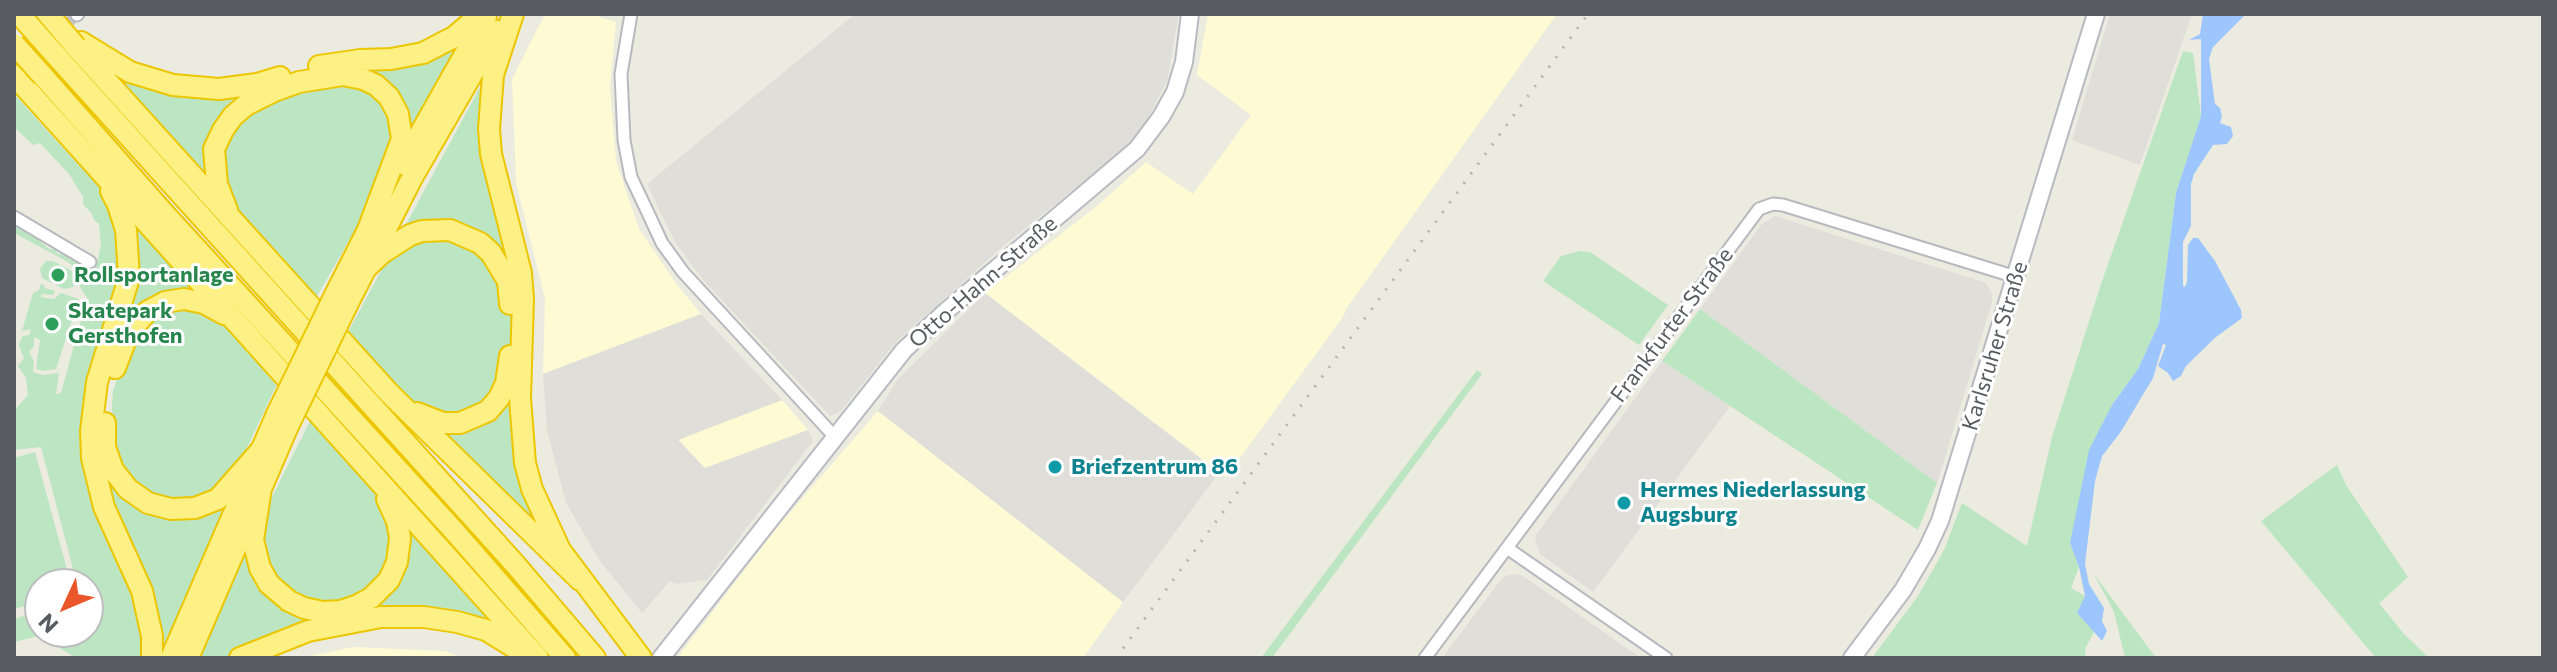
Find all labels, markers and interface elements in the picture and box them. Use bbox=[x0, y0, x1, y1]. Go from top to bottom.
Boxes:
street label: Otto-Hahn-Straße bbox=[904, 211, 1062, 353]
street label: Frankfurter Straße bbox=[1605, 242, 1739, 408]
street label: Karlsruher Straße bbox=[1957, 258, 2033, 434]
place label: Rollsportanlage bbox=[74, 262, 234, 288]
marker: Rollsportanlage bbox=[49, 266, 67, 284]
place label: Skatepark Gersthofen bbox=[68, 298, 183, 350]
marker: Skatepark Gersthofen bbox=[43, 315, 61, 333]
place label: Briefzentrum 86 bbox=[1071, 454, 1238, 480]
marker: Briefzentrum 86 bbox=[1046, 458, 1064, 476]
place label: Hermes Niederlassung Augsburg bbox=[1640, 477, 1866, 528]
marker: Hermes Niederlassung Augsburg bbox=[1615, 494, 1633, 512]
north arrow bbox=[24, 568, 104, 648]
text: N bbox=[32, 608, 63, 639]

